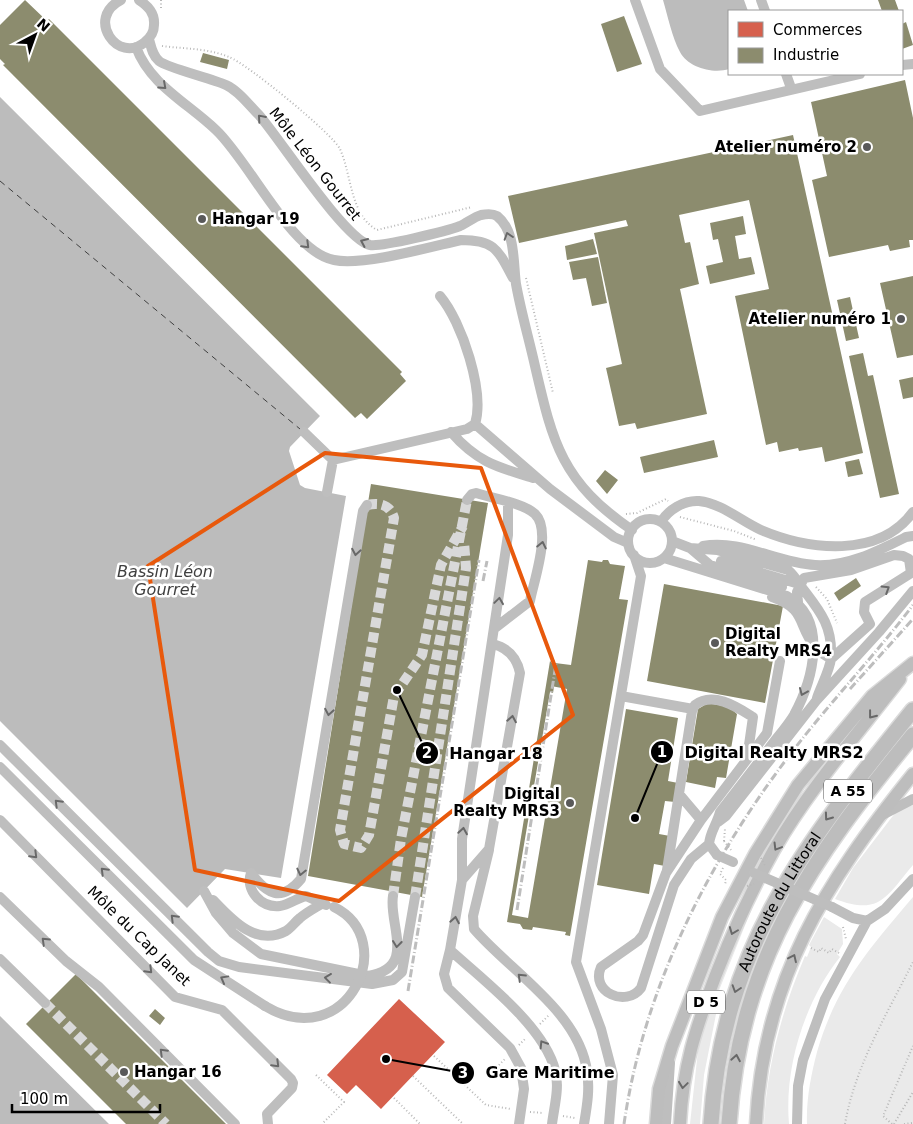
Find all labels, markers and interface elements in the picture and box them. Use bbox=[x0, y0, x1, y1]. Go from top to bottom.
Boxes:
north arrow bbox=[10, 10, 60, 60]
legend bbox=[728, 10, 903, 75]
text: N bbox=[34, 15, 53, 35]
text: Commerces bbox=[773, 21, 862, 39]
text: Industrie bbox=[773, 46, 839, 64]
one-way arrow bbox=[158, 80, 167, 89]
street label: Môle Léon Gourret bbox=[265, 104, 365, 224]
one-way arrow bbox=[257, 114, 266, 123]
place label: Atelier numéro 2 bbox=[714, 138, 857, 156]
marker: Atelier numéro 2 bbox=[861, 141, 873, 153]
place label: Hangar 19 bbox=[212, 210, 300, 228]
marker: Hangar 19 bbox=[196, 213, 208, 225]
one-way arrow bbox=[504, 232, 514, 241]
one-way arrow bbox=[360, 237, 369, 248]
one-way arrow bbox=[301, 239, 310, 248]
place label: Atelier numéro 1 bbox=[748, 310, 891, 328]
marker: Atelier numéro 1 bbox=[895, 313, 907, 325]
one-way arrow bbox=[536, 541, 546, 550]
one-way arrow bbox=[352, 547, 362, 556]
water label: Bassin Léon Gourret bbox=[117, 562, 213, 599]
one-way arrow bbox=[881, 586, 890, 596]
one-way arrow bbox=[493, 597, 503, 605]
place label: Digital Realty MRS4 bbox=[725, 625, 832, 660]
marker: Digital Realty MRS4 bbox=[709, 637, 721, 649]
one-way arrow bbox=[799, 687, 809, 696]
one-way arrow bbox=[324, 708, 334, 716]
one-way arrow bbox=[870, 709, 878, 718]
one-way arrow bbox=[507, 714, 517, 723]
callout: Digital Realty MRS2 bbox=[649, 736, 873, 767]
callout: Hangar 18 bbox=[415, 738, 553, 769]
text: 1 bbox=[657, 743, 667, 761]
text: Digital Realty MRS2 bbox=[684, 743, 864, 762]
text: 2 bbox=[422, 744, 432, 762]
text: Hangar 18 bbox=[449, 744, 543, 763]
road number: A 55 bbox=[824, 779, 872, 802]
place label: Digital Realty MRS3 bbox=[453, 785, 560, 820]
marker: Digital Realty MRS3 bbox=[564, 797, 576, 809]
one-way arrow bbox=[55, 800, 64, 809]
one-way arrow bbox=[825, 811, 834, 821]
one-way arrow bbox=[457, 827, 468, 835]
street label: Autoroute du Littoral bbox=[735, 829, 825, 974]
one-way arrow bbox=[773, 841, 783, 850]
one-way arrow bbox=[28, 849, 37, 858]
one-way arrow bbox=[296, 867, 307, 876]
one-way arrow bbox=[101, 868, 110, 877]
street label: Môle du Cap Janet bbox=[84, 882, 194, 990]
one-way arrow bbox=[171, 915, 180, 924]
one-way arrow bbox=[449, 916, 459, 925]
one-way arrow bbox=[729, 926, 739, 934]
one-way arrow bbox=[42, 938, 51, 947]
one-way arrow bbox=[392, 940, 403, 948]
one-way arrow bbox=[787, 954, 797, 963]
one-way arrow bbox=[143, 964, 152, 973]
one-way arrow bbox=[518, 973, 527, 982]
one-way arrow bbox=[324, 974, 332, 984]
one-way arrow bbox=[221, 976, 230, 986]
one-way arrow bbox=[732, 984, 742, 992]
road number: D 5 bbox=[687, 990, 725, 1014]
one-way arrow bbox=[540, 1040, 549, 1049]
one-way arrow bbox=[160, 1049, 169, 1058]
one-way arrow bbox=[731, 1054, 741, 1063]
callout: Gare Maritime bbox=[451, 1057, 625, 1088]
one-way arrow bbox=[270, 1058, 279, 1067]
place label: Hangar 16 bbox=[134, 1063, 222, 1081]
text: Gare Maritime bbox=[486, 1063, 615, 1082]
text: 3 bbox=[458, 1064, 468, 1082]
marker: Hangar 16 bbox=[118, 1066, 130, 1078]
one-way arrow bbox=[678, 1081, 689, 1089]
scale bar bbox=[12, 1082, 160, 1114]
text: 100 m bbox=[20, 1090, 68, 1108]

